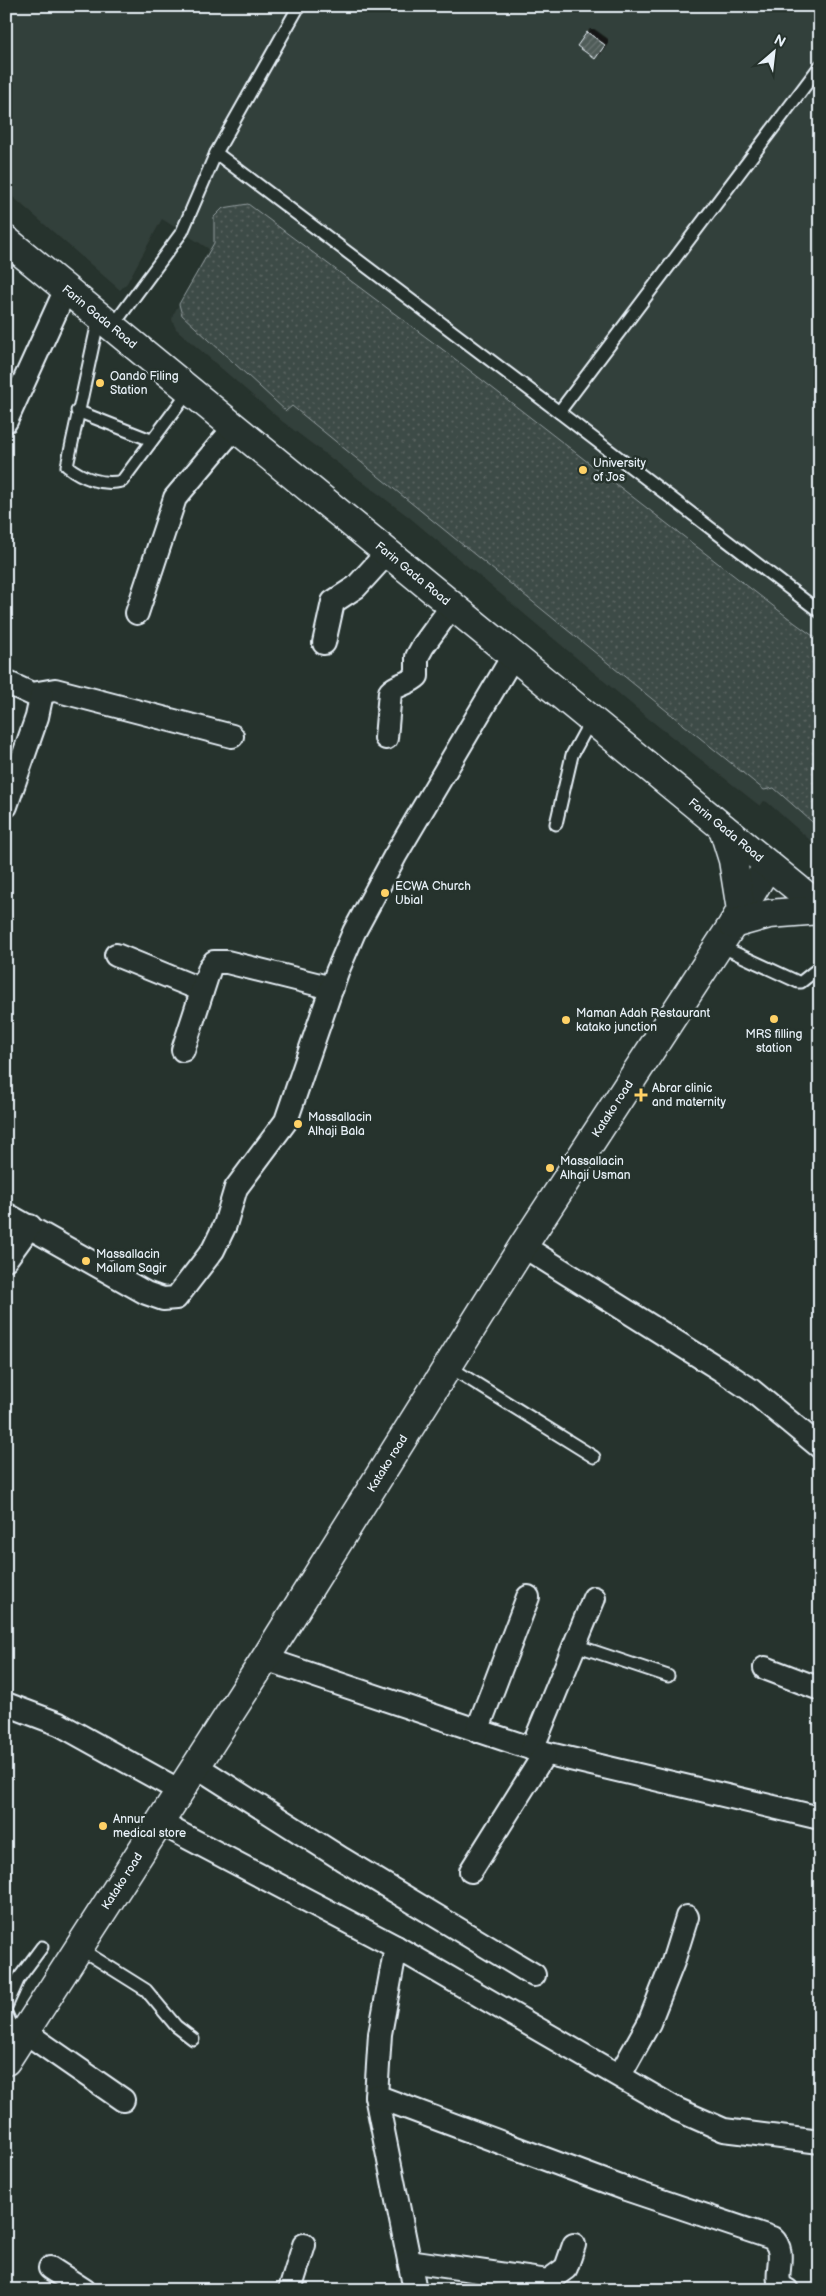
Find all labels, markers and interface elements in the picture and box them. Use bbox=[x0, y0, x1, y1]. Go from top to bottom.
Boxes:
north arrow bbox=[748, 28, 798, 78]
text: N bbox=[771, 31, 789, 51]
street label: Farin Gada Road bbox=[59, 282, 140, 352]
place label: Oando Filing Station bbox=[110, 369, 179, 398]
marker: Oando Filing Station bbox=[94, 377, 106, 389]
place label: University of Jos bbox=[593, 456, 646, 485]
marker: University of Jos bbox=[577, 464, 589, 476]
street label: Farin Gada Road bbox=[372, 539, 453, 609]
street label: Farin Gada Road bbox=[685, 795, 766, 866]
place label: ECWA Church Ubial bbox=[395, 879, 471, 908]
marker: ECWA Church Ubial bbox=[379, 887, 391, 899]
place label: Maman Adah Restaurant katako junction bbox=[576, 1006, 711, 1035]
marker: MRS filling station bbox=[768, 1013, 780, 1025]
marker: Maman Adah Restaurant katako junction bbox=[560, 1014, 572, 1026]
place label: MRS filling station bbox=[745, 1027, 803, 1056]
street label: Katako road bbox=[589, 1078, 637, 1140]
place label: Abrar clinic and maternity bbox=[652, 1081, 726, 1110]
marker: Abrar clinic and maternity bbox=[634, 1088, 648, 1102]
place label: Massallacin Alhaji Bala bbox=[308, 1110, 372, 1139]
marker: Massallacin Alhaji Bala bbox=[292, 1118, 304, 1130]
place label: Massallacin Alhaji Usman bbox=[560, 1154, 631, 1183]
marker: Massallacin Alhaji Usman bbox=[544, 1162, 556, 1174]
place label: Massallacin Mallam Sagir bbox=[96, 1247, 167, 1276]
marker: Massallacin Mallam Sagir bbox=[80, 1255, 92, 1267]
street label: Katako road bbox=[364, 1432, 411, 1495]
place label: Annur medical store bbox=[113, 1812, 186, 1841]
marker: Annur medical store bbox=[97, 1820, 109, 1832]
street label: Katako road bbox=[98, 1850, 146, 1913]

